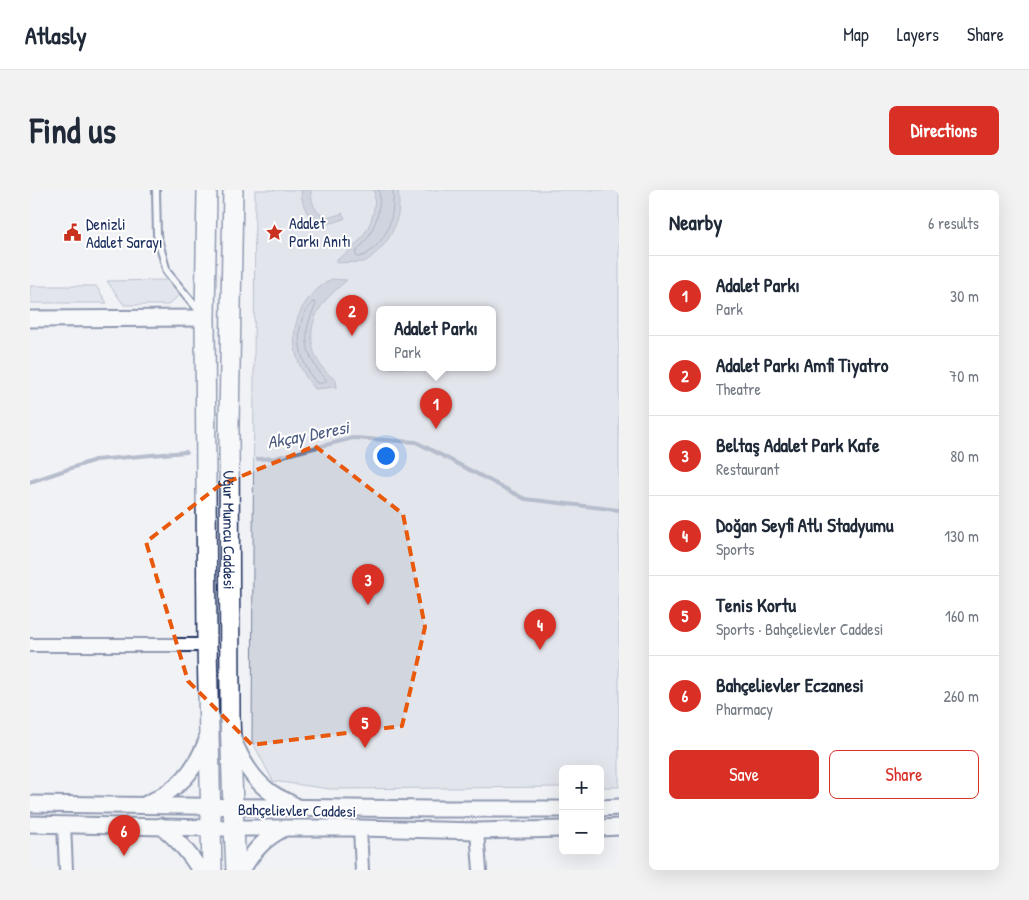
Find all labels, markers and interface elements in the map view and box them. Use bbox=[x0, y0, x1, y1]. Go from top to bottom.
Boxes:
text: Atlasly bbox=[25, 19, 87, 51]
text: Map bbox=[843, 22, 869, 47]
text: Layers bbox=[897, 22, 939, 47]
text: Share bbox=[967, 22, 1004, 47]
button: Directions bbox=[889, 106, 999, 155]
text: Find us bbox=[30, 107, 116, 154]
text: Nearby bbox=[669, 208, 722, 237]
place label: Adalet Parkı Anıtı bbox=[289, 212, 351, 252]
text: 6 results bbox=[928, 212, 979, 234]
place label: Denizli Adalet Sarayı bbox=[86, 213, 163, 253]
place icon: Adalet Parkı Anıtı bbox=[265, 222, 285, 242]
public building icon: Denizli Adalet Sarayı bbox=[62, 223, 82, 243]
text: Adalet Parkı bbox=[716, 272, 800, 298]
text: 1 bbox=[682, 285, 688, 307]
text: 30 m bbox=[950, 285, 979, 307]
pin: 2 bbox=[336, 295, 368, 336]
text: Park bbox=[716, 298, 743, 320]
popup bbox=[376, 306, 496, 371]
text: Adalet Parkı bbox=[394, 315, 478, 341]
text: Park bbox=[394, 341, 421, 363]
text: Adalet Parkı Amfi Tiyatro bbox=[716, 352, 888, 378]
text: 2 bbox=[681, 365, 689, 387]
text: 70 m bbox=[949, 365, 979, 387]
text: Theatre bbox=[716, 378, 761, 400]
pin: 1 bbox=[420, 388, 452, 429]
water label: Akçay Deresi bbox=[265, 414, 353, 455]
text: Beltaş Adalet Park Kafe bbox=[716, 432, 880, 458]
your location bbox=[373, 443, 399, 469]
text: 3 bbox=[681, 445, 689, 467]
text: 80 m bbox=[950, 445, 979, 467]
text: Restaurant bbox=[716, 458, 779, 480]
street label: Uğur Mumcu Caddesi bbox=[218, 470, 241, 590]
text: Doğan Seyfi Atlı Stadyumu bbox=[716, 512, 894, 538]
text: 4 bbox=[682, 525, 688, 547]
text: 130 m bbox=[944, 525, 979, 547]
text: Sports bbox=[716, 538, 754, 560]
pin: 3 bbox=[352, 564, 384, 605]
text: Tenis Kortu bbox=[716, 592, 796, 618]
text: 5 bbox=[682, 605, 688, 627]
text: 160 m bbox=[945, 605, 979, 627]
pin: 4 bbox=[524, 609, 556, 650]
text: Sports · Bahçelievler Caddesi bbox=[716, 618, 883, 640]
text: Bahçelievler Eczanesi bbox=[716, 672, 864, 698]
text: 6 bbox=[682, 685, 688, 707]
text: 260 m bbox=[943, 685, 979, 707]
text: Pharmacy bbox=[716, 698, 773, 720]
pin: 5 bbox=[349, 707, 381, 748]
button: Save bbox=[669, 750, 819, 799]
button: Share bbox=[829, 750, 979, 799]
map controls bbox=[559, 765, 604, 855]
button: + bbox=[559, 765, 604, 810]
street label: Bahçelievler Caddesi bbox=[238, 798, 356, 822]
button: − bbox=[559, 810, 604, 855]
pin: 6 bbox=[108, 815, 140, 856]

